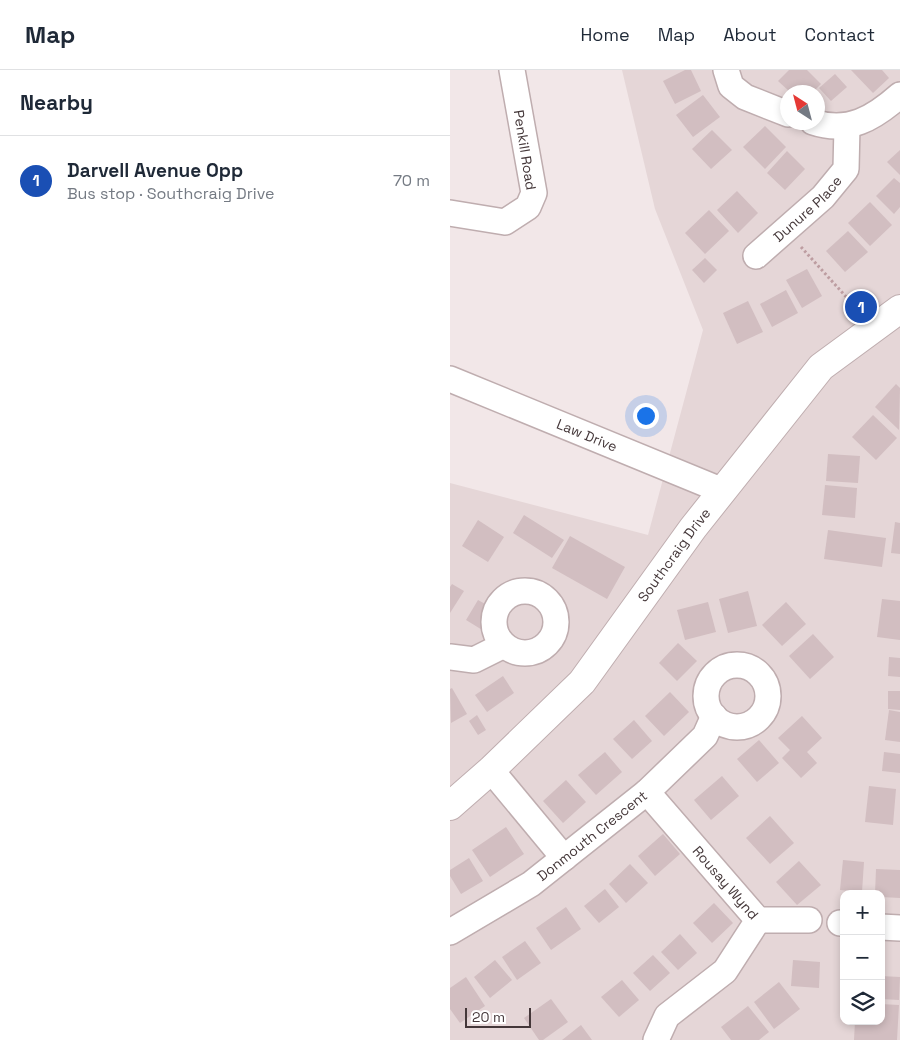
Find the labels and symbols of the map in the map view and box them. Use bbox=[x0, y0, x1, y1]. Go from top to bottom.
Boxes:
north arrow bbox=[780, 85, 825, 130]
street label: Penkill Road bbox=[510, 109, 540, 191]
street label: Dunure Place bbox=[769, 172, 846, 246]
pin: 1 bbox=[845, 288, 877, 326]
your location bbox=[633, 403, 659, 429]
street label: Law Drive bbox=[554, 415, 620, 456]
street label: Southcraig Drive bbox=[634, 504, 714, 605]
street label: Donmouth Crescent bbox=[533, 786, 651, 885]
street label: Rousay Wynd bbox=[689, 842, 762, 923]
scale bar bbox=[465, 1005, 531, 1028]

